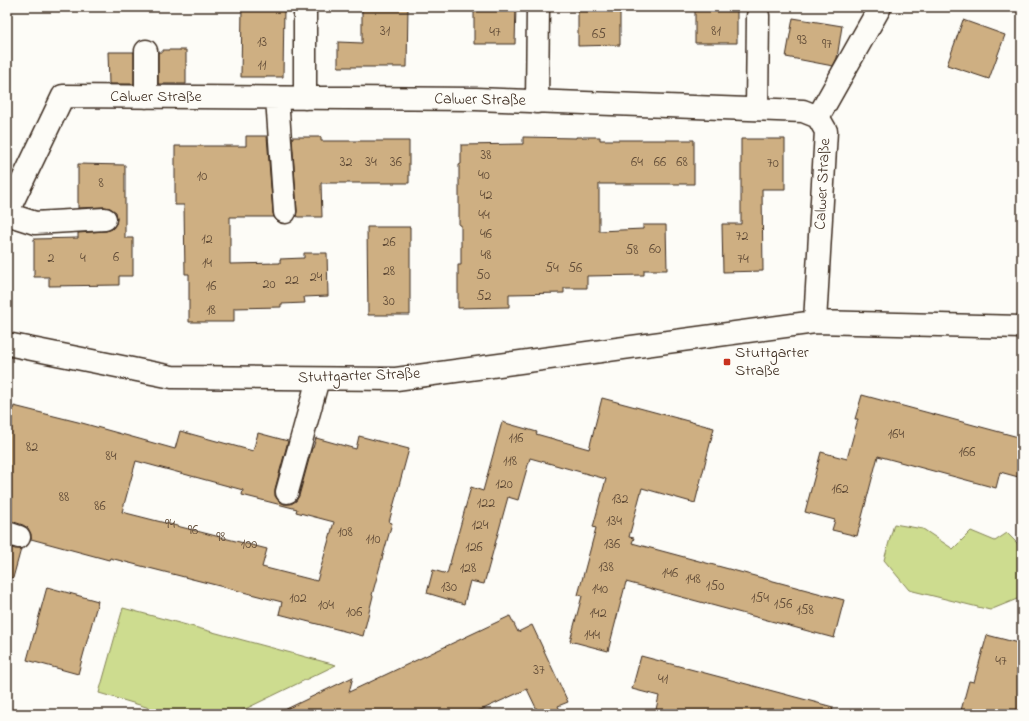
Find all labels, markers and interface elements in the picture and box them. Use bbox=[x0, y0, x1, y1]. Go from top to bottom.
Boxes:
house number: 31 bbox=[380, 21, 391, 42]
house number: 81 bbox=[711, 21, 721, 42]
house number: 47 bbox=[489, 22, 501, 43]
house number: 65 bbox=[592, 24, 606, 45]
house number: 93 bbox=[797, 30, 807, 51]
house number: 13 bbox=[257, 32, 267, 53]
house number: 97 bbox=[822, 34, 832, 55]
house number: 11 bbox=[258, 55, 267, 76]
street label: Calwer Straße bbox=[110, 85, 203, 109]
street label: Calwer Straße bbox=[434, 87, 527, 113]
street label: Calwer Straße bbox=[809, 137, 837, 230]
house number: 38 bbox=[480, 145, 492, 166]
house number: 32 bbox=[340, 152, 352, 173]
house number: 34 bbox=[365, 152, 377, 173]
house number: 36 bbox=[390, 152, 402, 173]
house number: 64 bbox=[631, 152, 643, 173]
house number: 66 bbox=[654, 152, 666, 173]
house number: 68 bbox=[676, 152, 688, 173]
house number: 70 bbox=[767, 153, 779, 174]
house number: 40 bbox=[478, 165, 490, 186]
house number: 10 bbox=[197, 166, 207, 187]
house number: 8 bbox=[98, 173, 104, 194]
house number: 42 bbox=[480, 185, 492, 206]
house number: 44 bbox=[478, 205, 490, 226]
house number: 46 bbox=[480, 224, 492, 245]
house number: 72 bbox=[736, 226, 748, 247]
house number: 12 bbox=[201, 229, 213, 250]
house number: 26 bbox=[382, 232, 396, 253]
house number: 60 bbox=[649, 239, 661, 260]
house number: 58 bbox=[625, 240, 639, 261]
house number: 48 bbox=[480, 245, 492, 266]
house number: 6 bbox=[113, 247, 119, 268]
house number: 2 bbox=[48, 248, 55, 269]
house number: 4 bbox=[80, 248, 86, 269]
house number: 74 bbox=[737, 249, 749, 270]
house number: 14 bbox=[202, 253, 212, 274]
house number: 54 bbox=[545, 258, 559, 279]
house number: 56 bbox=[568, 258, 582, 279]
house number: 28 bbox=[383, 261, 395, 282]
house number: 50 bbox=[476, 265, 490, 286]
house number: 24 bbox=[310, 267, 323, 288]
house number: 22 bbox=[285, 270, 299, 291]
house number: 20 bbox=[262, 274, 276, 295]
house number: 16 bbox=[206, 276, 216, 297]
house number: 52 bbox=[477, 286, 492, 307]
house number: 30 bbox=[383, 291, 395, 312]
house number: 18 bbox=[206, 300, 216, 321]
place label: Stuttgarter Straße bbox=[735, 341, 809, 383]
marker: Stuttgarter Straße bbox=[722, 357, 732, 367]
street label: Stuttgarter Straße bbox=[297, 362, 422, 390]
house number: 164 bbox=[888, 424, 904, 445]
house number: 116 bbox=[508, 428, 524, 449]
house number: 82 bbox=[26, 437, 38, 458]
house number: 166 bbox=[959, 442, 975, 463]
house number: 84 bbox=[105, 446, 117, 467]
house number: 118 bbox=[503, 451, 517, 472]
house number: 120 bbox=[495, 474, 513, 495]
house number: 162 bbox=[831, 479, 849, 500]
house number: 88 bbox=[59, 487, 69, 508]
house number: 132 bbox=[611, 489, 629, 510]
house number: 122 bbox=[477, 493, 495, 514]
house number: 86 bbox=[94, 496, 106, 517]
house number: 134 bbox=[606, 511, 622, 532]
house number: 94 bbox=[165, 514, 175, 535]
house number: 124 bbox=[471, 515, 489, 536]
house number: 96 bbox=[188, 520, 198, 541]
house number: 108 bbox=[337, 522, 353, 543]
house number: 98 bbox=[216, 527, 226, 548]
house number: 110 bbox=[366, 529, 380, 550]
house number: 100 bbox=[241, 534, 257, 555]
house number: 136 bbox=[604, 534, 620, 555]
house number: 126 bbox=[465, 537, 483, 558]
house number: 138 bbox=[598, 557, 614, 578]
house number: 128 bbox=[460, 558, 476, 579]
house number: 146 bbox=[662, 563, 678, 584]
house number: 148 bbox=[685, 569, 701, 590]
house number: 150 bbox=[706, 576, 724, 597]
house number: 130 bbox=[441, 577, 457, 598]
house number: 140 bbox=[592, 579, 608, 600]
house number: 102 bbox=[289, 588, 307, 609]
house number: 154 bbox=[751, 588, 769, 609]
house number: 156 bbox=[774, 594, 792, 615]
house number: 104 bbox=[318, 595, 334, 616]
house number: 158 bbox=[796, 600, 814, 621]
house number: 106 bbox=[346, 602, 362, 623]
house number: 142 bbox=[589, 603, 607, 624]
house number: 144 bbox=[584, 625, 600, 646]
house number: 47 bbox=[995, 651, 1007, 672]
house number: 37 bbox=[533, 660, 545, 681]
house number: 41 bbox=[658, 669, 669, 690]

